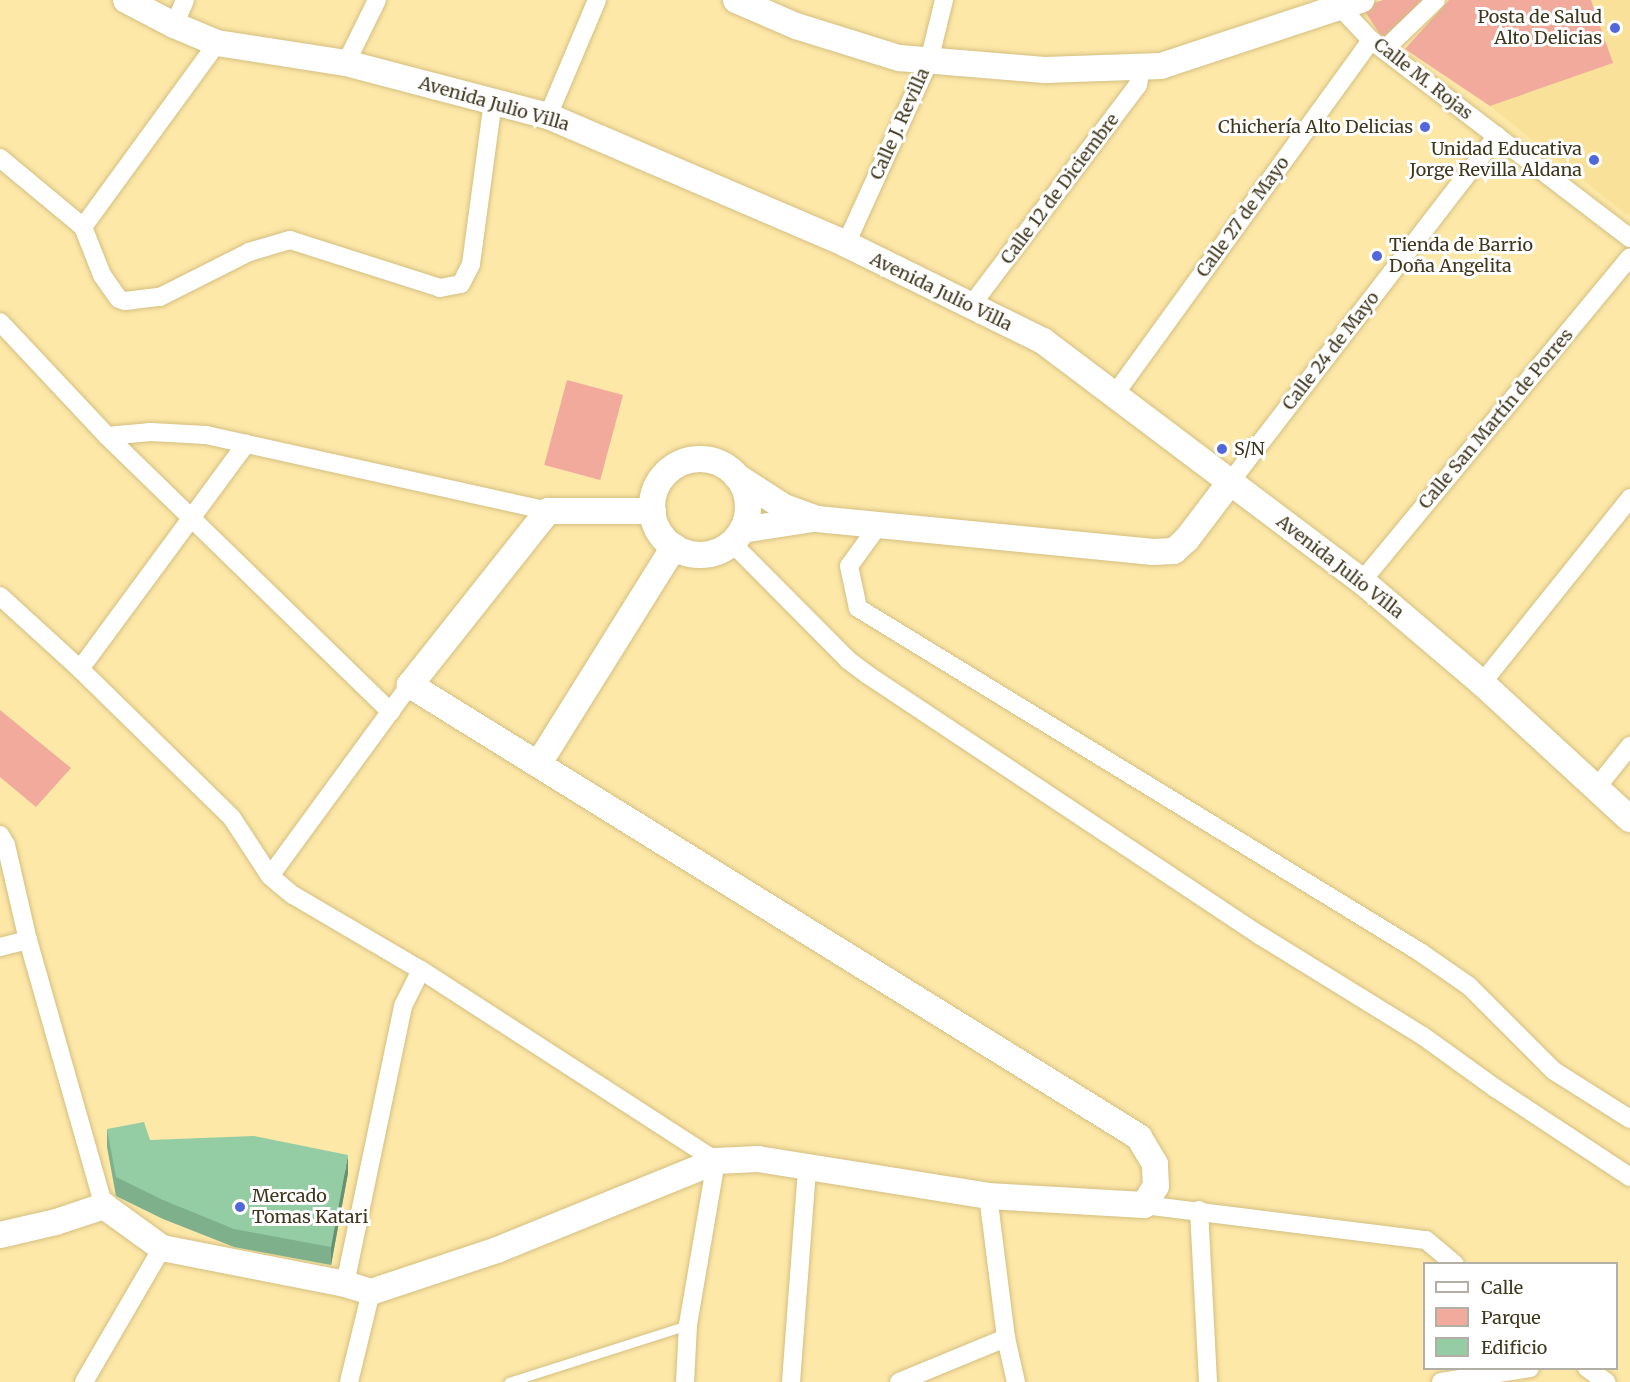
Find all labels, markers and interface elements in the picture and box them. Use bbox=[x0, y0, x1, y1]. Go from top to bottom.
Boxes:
place label: Posta de Salud Alto Delicias bbox=[1477, 7, 1602, 50]
marker: Posta de Salud Alto Delicias bbox=[1606, 19, 1624, 37]
street label: Calle M. Rojas bbox=[1369, 34, 1477, 124]
street label: Calle J. Revilla bbox=[866, 65, 934, 183]
street label: Avenida Julio Villa bbox=[416, 72, 572, 136]
street label: Calle 12 de Diciembre bbox=[996, 109, 1124, 269]
place label: Chichería Alto Delicias bbox=[1218, 116, 1413, 138]
marker: Chichería Alto Delicias bbox=[1418, 120, 1432, 134]
place label: Unidad Educativa Jorge Revilla Aldana bbox=[1409, 139, 1582, 182]
street label: Calle 27 de Mayo bbox=[1192, 153, 1294, 281]
marker: Unidad Educativa Jorge Revilla Aldana bbox=[1587, 153, 1601, 167]
place label: Tienda de Barrio Doña Angelita bbox=[1389, 235, 1533, 278]
street label: Avenida Julio Villa bbox=[866, 248, 1016, 336]
marker: Tienda de Barrio Doña Angelita bbox=[1370, 249, 1384, 263]
street label: Calle 24 de Mayo bbox=[1278, 287, 1384, 415]
street label: Calle San Martín de Porres bbox=[1414, 324, 1578, 514]
place label: S/N bbox=[1234, 438, 1265, 460]
marker: S/N bbox=[1215, 442, 1229, 456]
street label: Avenida Julio Villa bbox=[1272, 511, 1408, 623]
place label: Mercado Tomas Katari bbox=[252, 1186, 368, 1228]
marker: Mercado Tomas Katari bbox=[233, 1200, 247, 1214]
legend bbox=[1423, 1262, 1618, 1370]
text: Calle bbox=[1481, 1276, 1523, 1299]
text: Parque bbox=[1481, 1306, 1541, 1329]
text: Edificio bbox=[1481, 1336, 1547, 1359]

